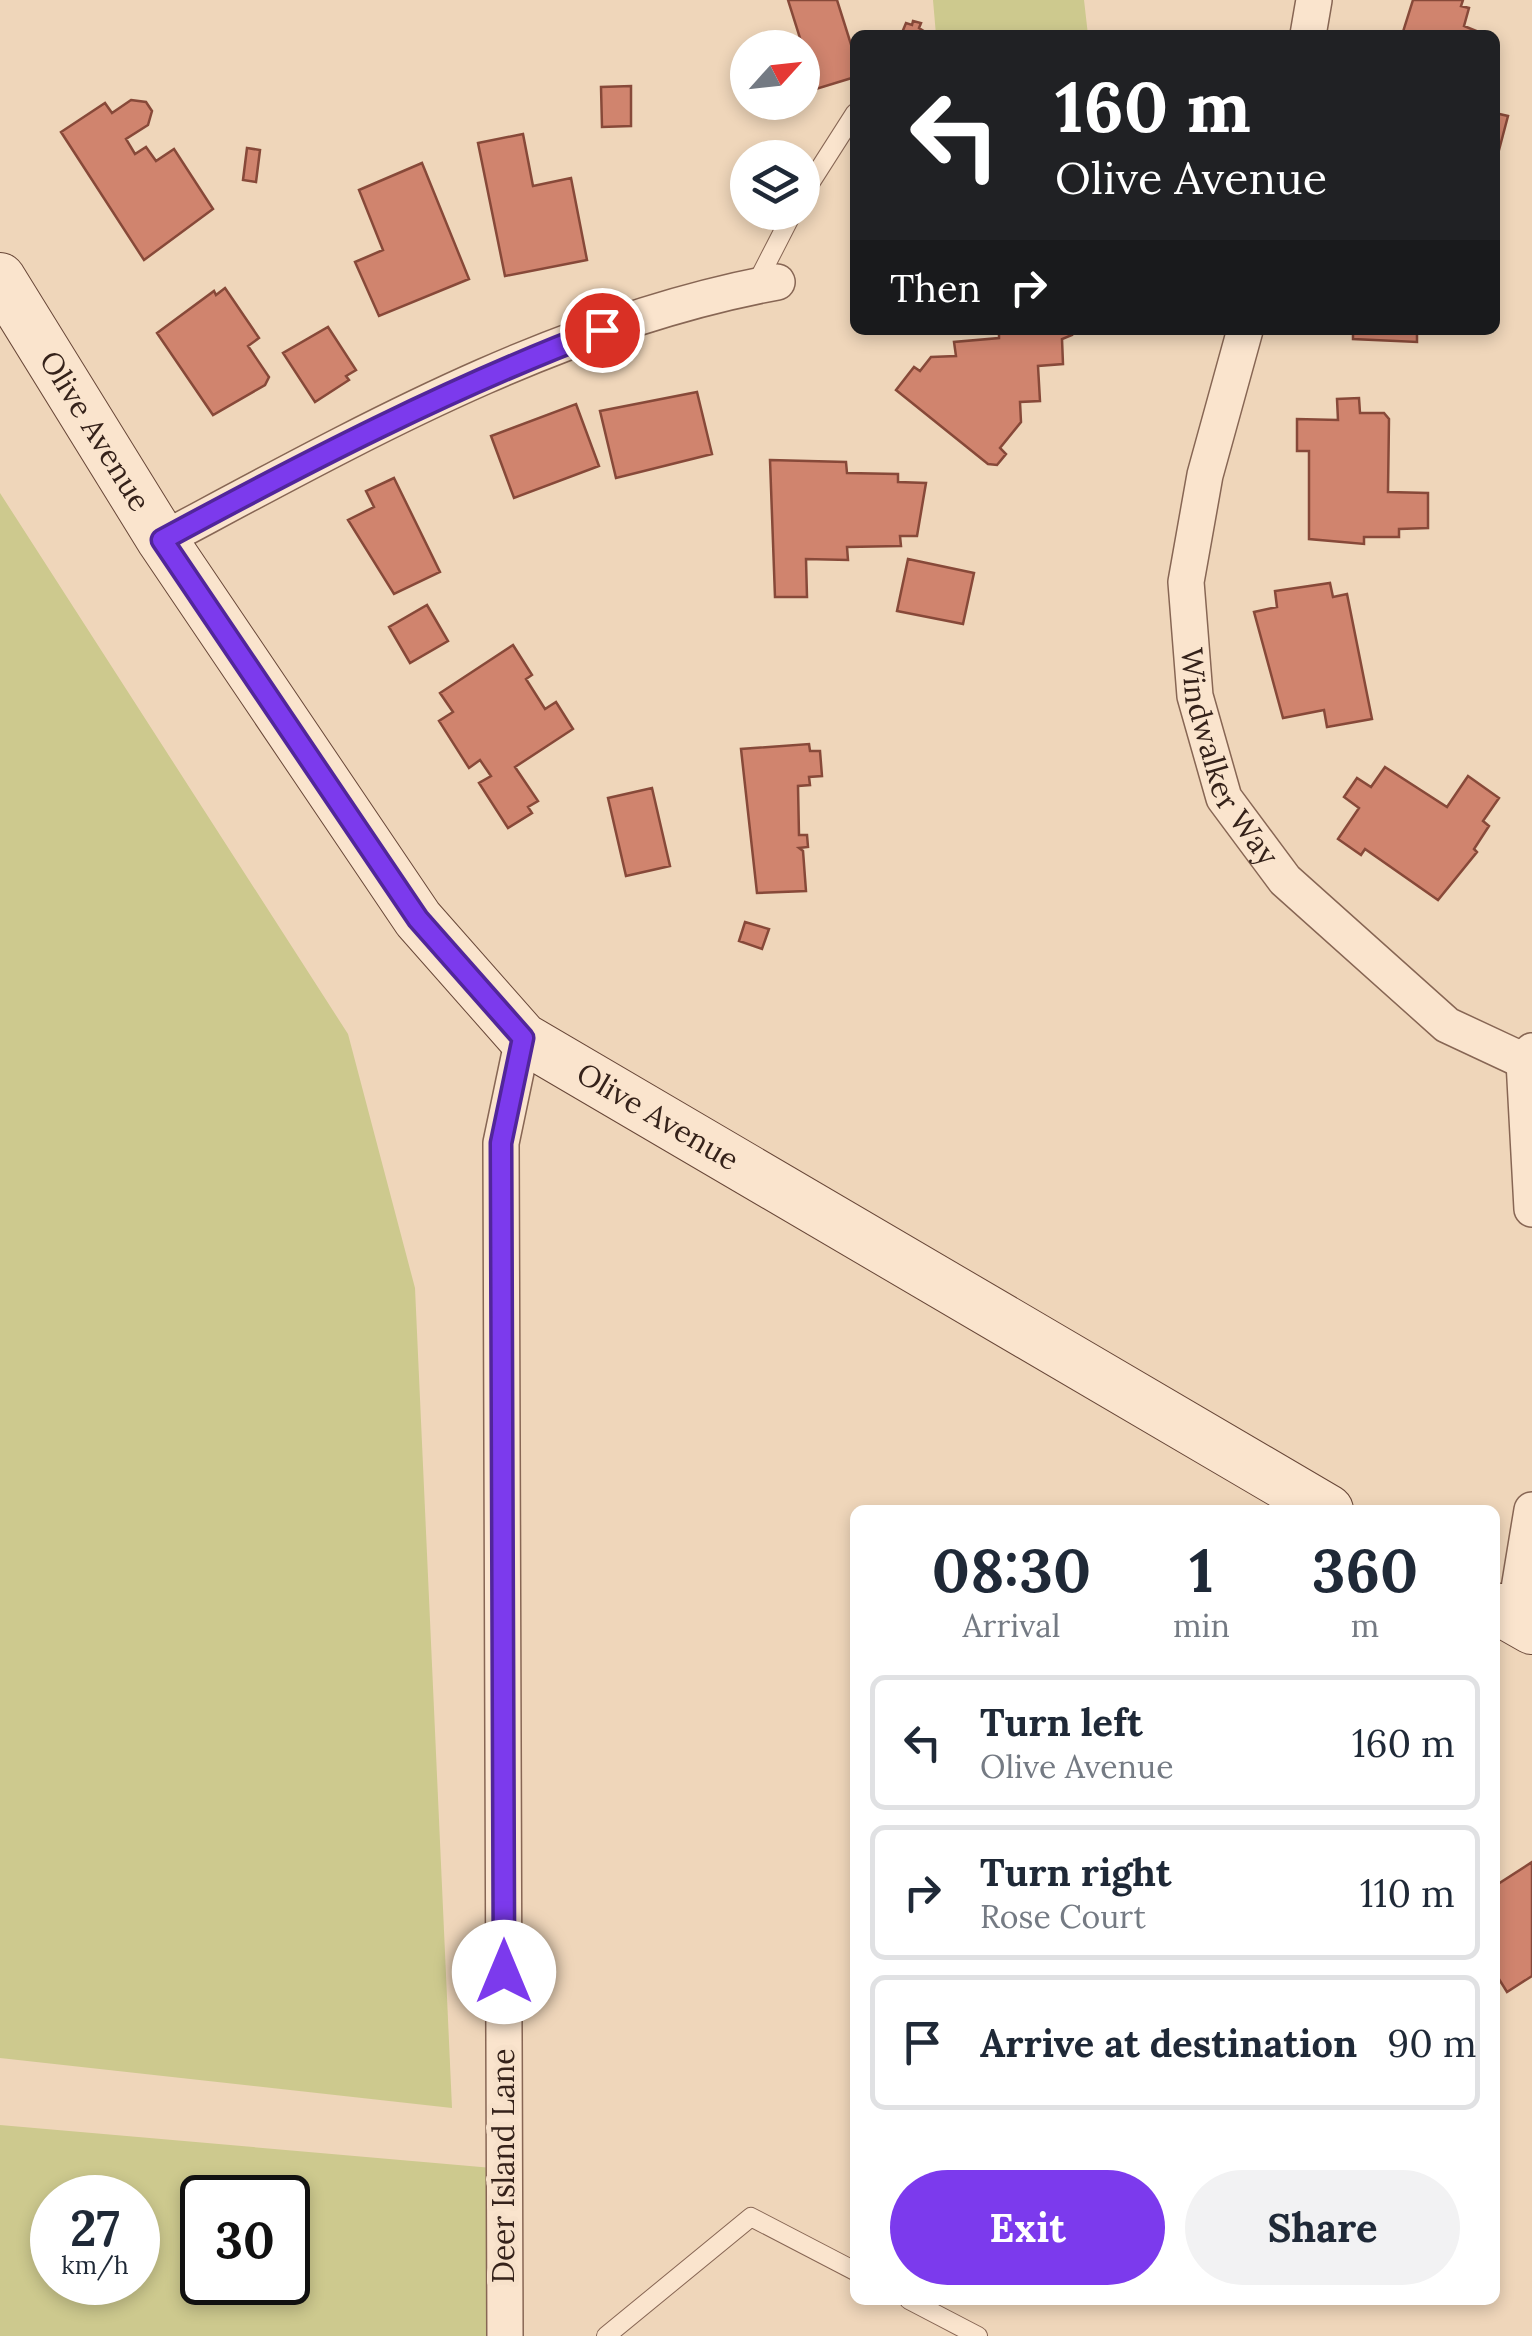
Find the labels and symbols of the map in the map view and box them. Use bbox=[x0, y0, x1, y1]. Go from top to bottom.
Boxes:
north arrow bbox=[730, 30, 820, 120]
pin bbox=[560, 288, 645, 373]
street label: Olive Avenue bbox=[32, 343, 159, 518]
street label: Windwalker Way bbox=[1173, 646, 1288, 873]
street label: Olive Avenue bbox=[570, 1054, 746, 1178]
position arrow bbox=[452, 1920, 556, 2024]
street label: Deer Island Lane bbox=[484, 2049, 522, 2283]
speed limit sign: 30 bbox=[180, 2175, 310, 2305]

